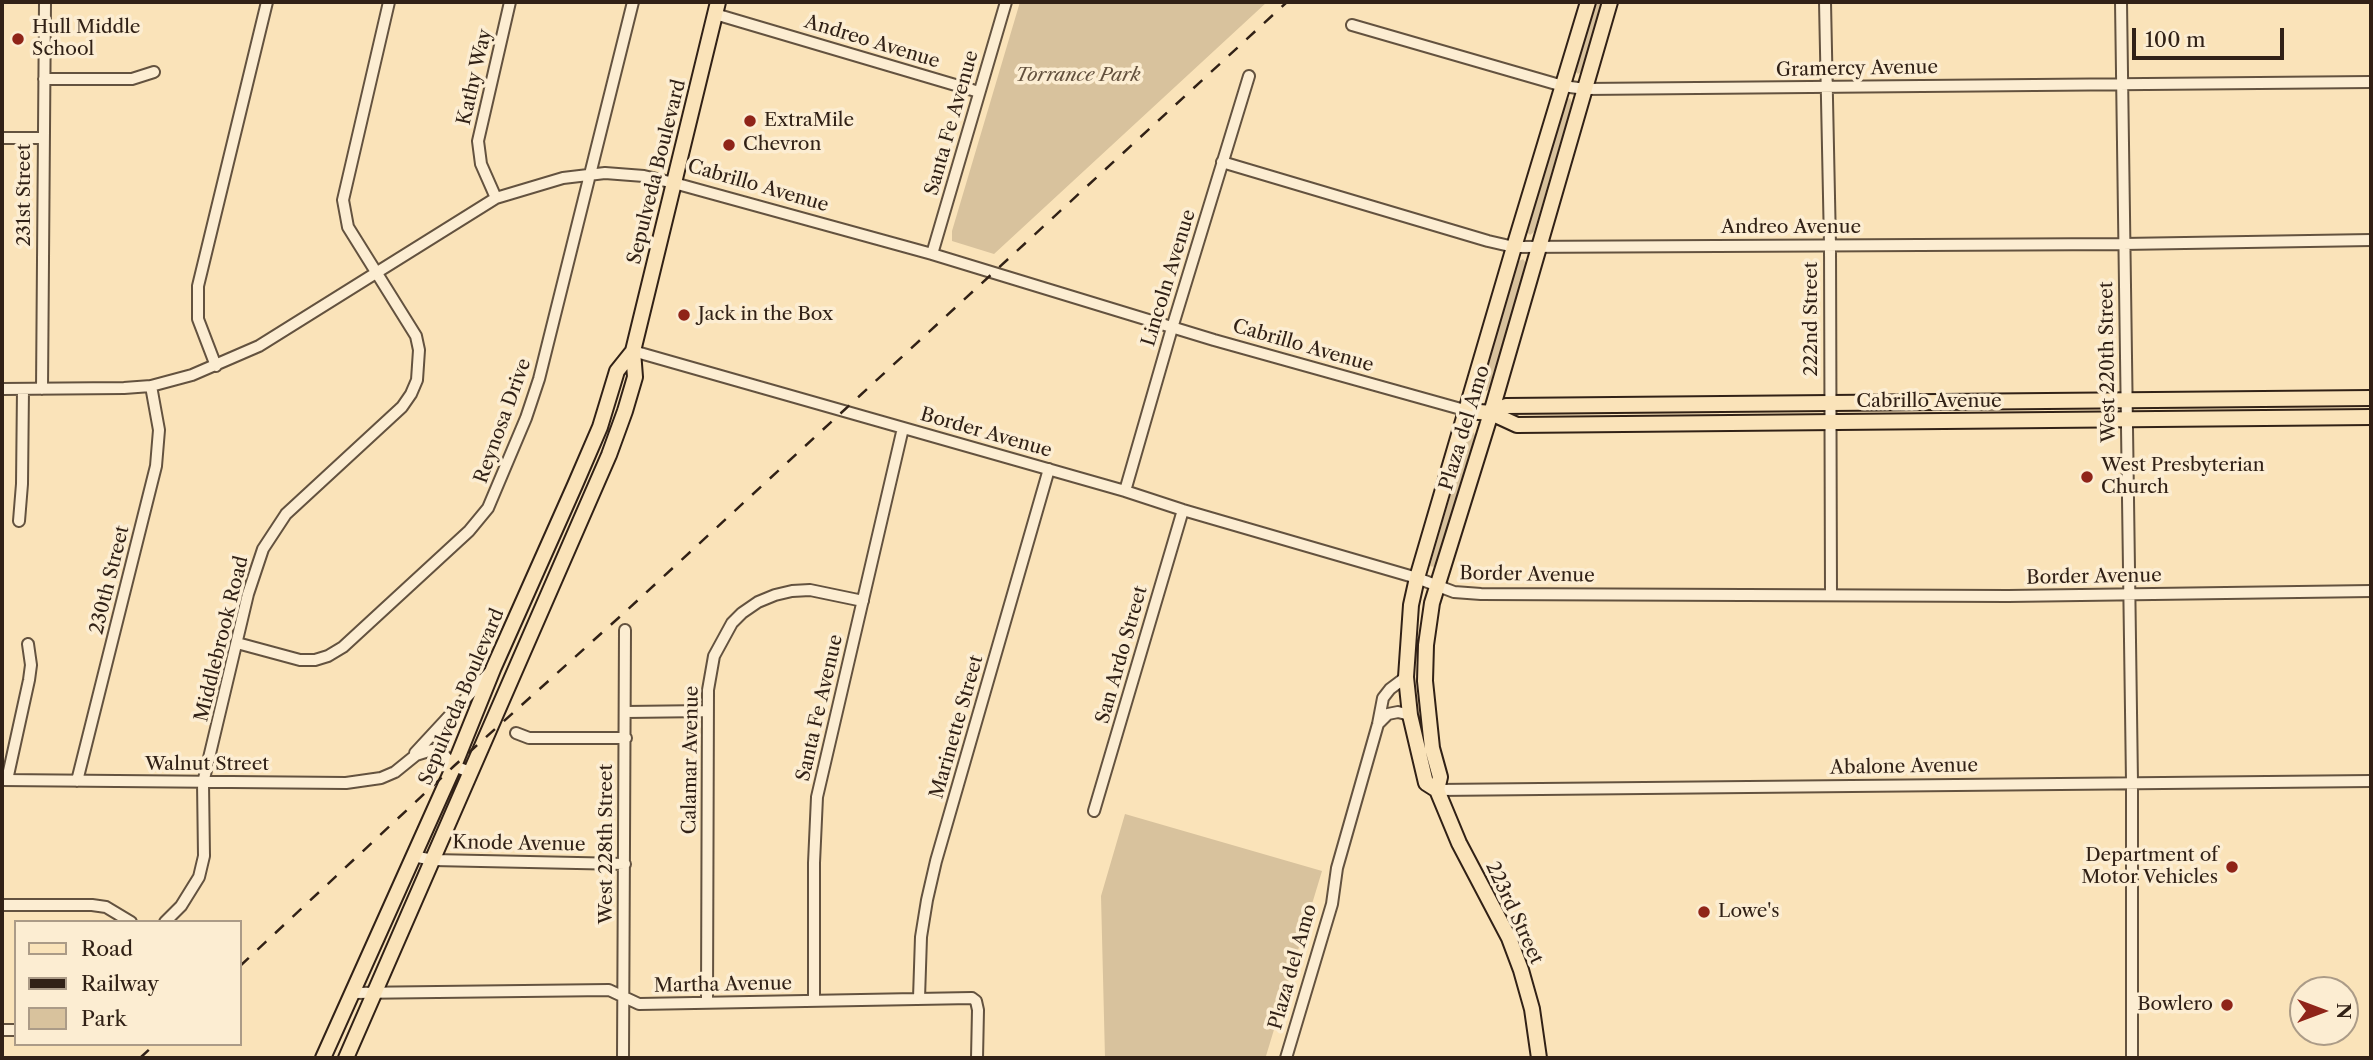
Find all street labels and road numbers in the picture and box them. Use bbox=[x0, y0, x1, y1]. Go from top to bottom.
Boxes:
street label: Andreo Avenue bbox=[802, 11, 942, 73]
street label: Kathy Way bbox=[453, 27, 497, 127]
street label: Santa Fe Avenue bbox=[920, 48, 984, 198]
street label: Gramercy Avenue bbox=[1776, 56, 1938, 82]
street label: Sepulveda Boulevard bbox=[623, 77, 691, 267]
street label: 231st Street bbox=[14, 143, 36, 247]
street label: Cabrillo Avenue bbox=[685, 155, 831, 217]
street label: Lincoln Avenue bbox=[1137, 207, 1201, 349]
street label: Andreo Avenue bbox=[1721, 217, 1861, 239]
street label: 222nd Street bbox=[1801, 261, 1823, 377]
street label: West 220th Street bbox=[2095, 281, 2121, 443]
street label: Cabrillo Avenue bbox=[1230, 315, 1376, 377]
street label: Reynosa Drive bbox=[470, 356, 536, 486]
street label: Plaza del Amo bbox=[1435, 363, 1495, 493]
street label: Cabrillo Avenue bbox=[1856, 391, 2002, 413]
street label: Border Avenue bbox=[918, 403, 1054, 463]
street label: 230th Street bbox=[86, 523, 134, 637]
street label: Middlebrook Road bbox=[190, 554, 254, 724]
street label: Border Avenue bbox=[1459, 562, 1595, 588]
street label: Border Avenue bbox=[2026, 564, 2162, 590]
street label: San Ardo Street bbox=[1091, 584, 1153, 726]
street label: Sepulveda Boulevard bbox=[414, 605, 510, 789]
street label: Santa Fe Avenue bbox=[792, 632, 848, 784]
street label: Marinette Street bbox=[926, 653, 988, 801]
street label: Calamar Avenue bbox=[678, 685, 704, 835]
street label: Walnut Street bbox=[145, 754, 269, 776]
street label: Abalone Avenue bbox=[1830, 754, 1978, 780]
street label: West 228th Street bbox=[596, 764, 618, 924]
street label: Knode Avenue bbox=[452, 831, 586, 857]
street label: 223rd Street bbox=[1480, 858, 1548, 968]
street label: Plaza del Amo bbox=[1264, 902, 1322, 1032]
street label: Martha Avenue bbox=[654, 972, 792, 998]

